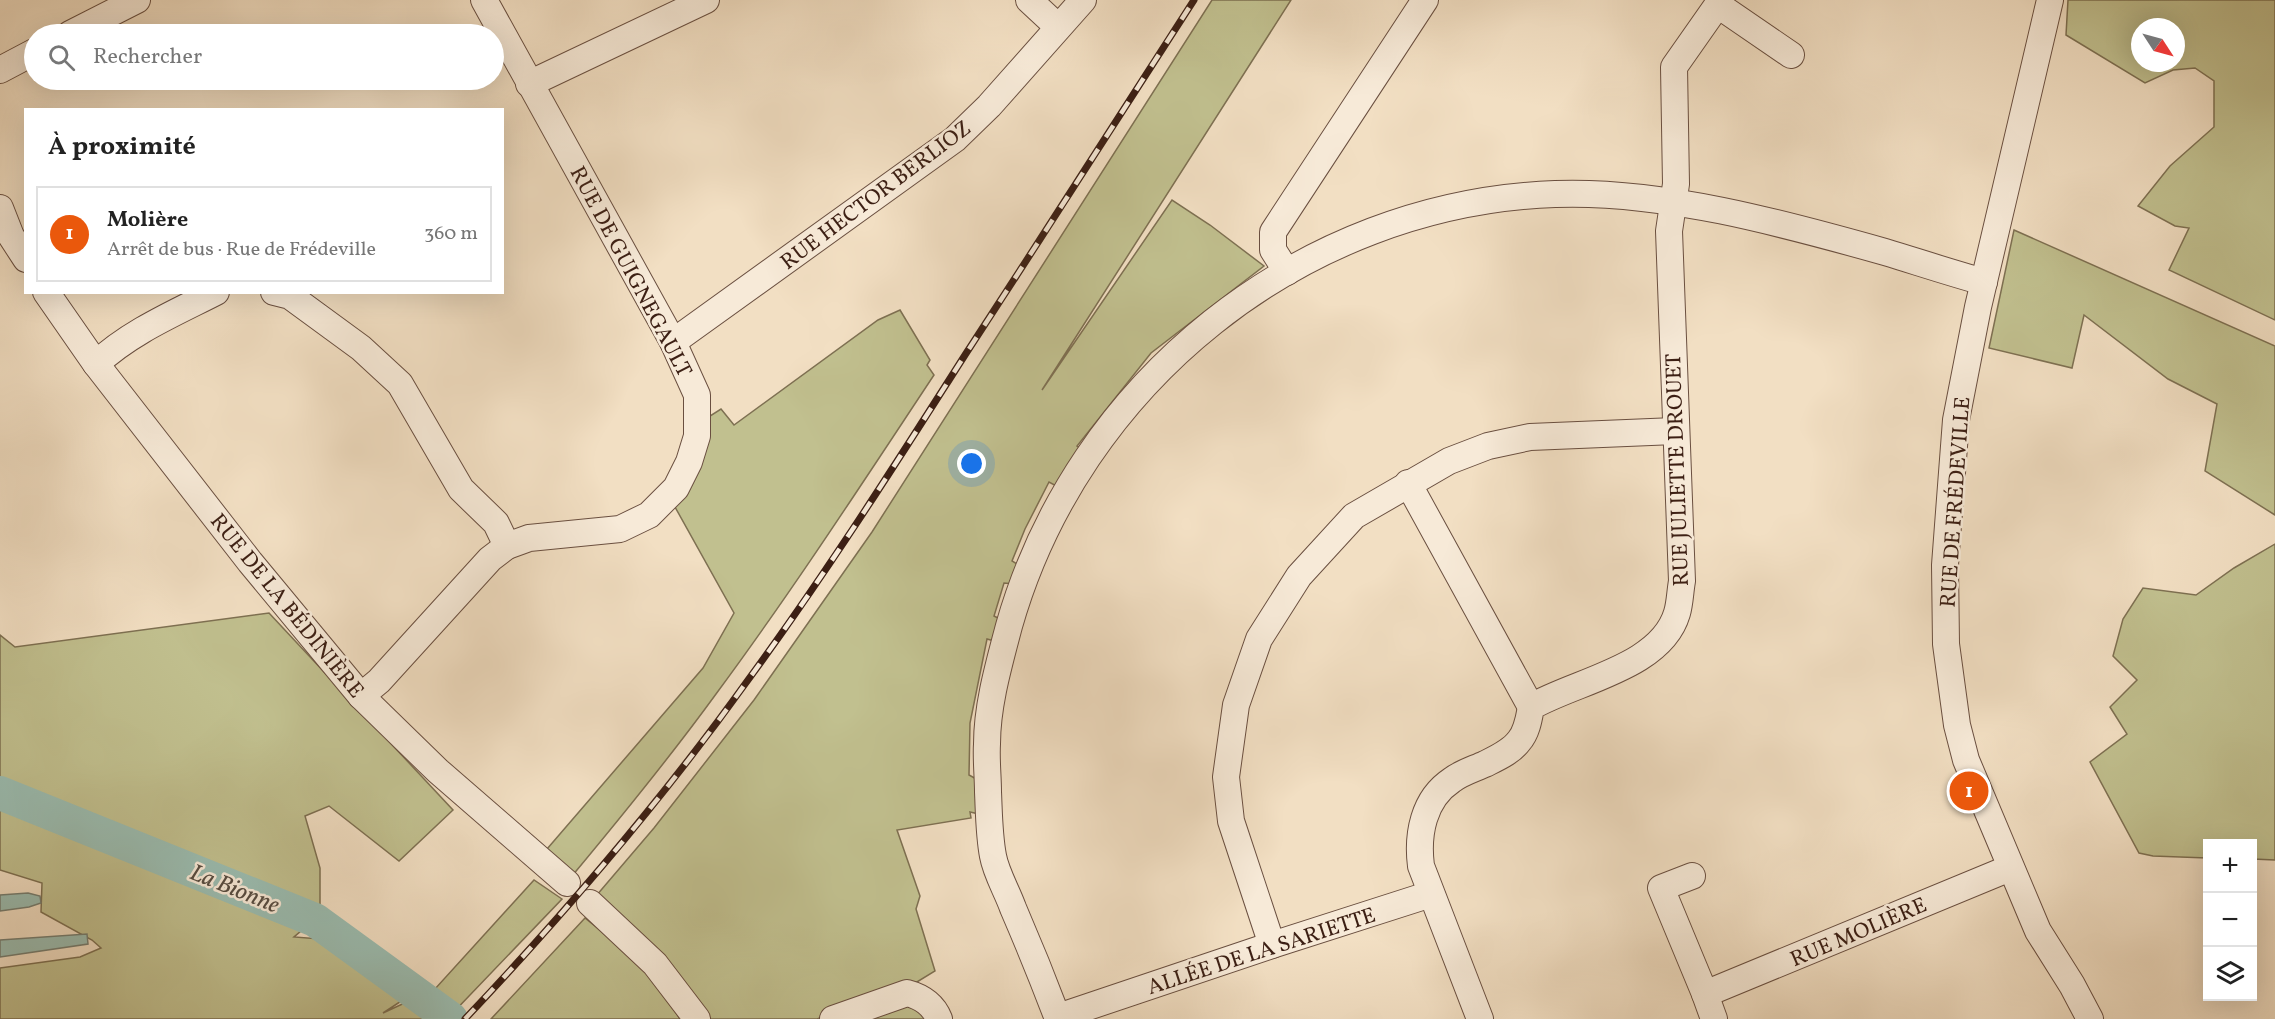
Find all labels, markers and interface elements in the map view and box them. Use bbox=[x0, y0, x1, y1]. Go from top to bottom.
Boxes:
north arrow bbox=[2131, 18, 2185, 72]
search box bbox=[24, 24, 504, 90]
icon: search bbox=[45, 41, 78, 74]
text: Rechercher bbox=[93, 42, 202, 73]
street label: RUE HECTOR BERLIOZ bbox=[775, 114, 978, 278]
text: À proximité bbox=[48, 129, 196, 165]
street label: RUE DE GUIGNEGAULT bbox=[561, 161, 699, 383]
text: Molière bbox=[107, 205, 188, 236]
text: 1 bbox=[65, 220, 74, 248]
text: 360 m bbox=[424, 220, 478, 248]
text: Arrêt de bus · Rue de Frédeville bbox=[107, 236, 376, 264]
street label: RUE JULIETTE DROUET bbox=[1659, 353, 1698, 587]
street label: RUE DE FRÉDEVILLE bbox=[1934, 396, 1979, 609]
your location bbox=[957, 449, 986, 478]
street label: RUE DE LA BÉDINIÈRE bbox=[202, 508, 370, 706]
pin: 1 bbox=[1950, 768, 1988, 814]
map controls bbox=[2203, 839, 2257, 1001]
button: + bbox=[2203, 839, 2257, 893]
water label: La Bionne bbox=[184, 857, 284, 923]
street label: RUE MOLIÈRE bbox=[1786, 891, 1932, 976]
button: − bbox=[2203, 893, 2257, 947]
street label: ALLÉE DE LA SARIETTE bbox=[1144, 901, 1380, 1004]
button: layers bbox=[2203, 947, 2257, 1001]

